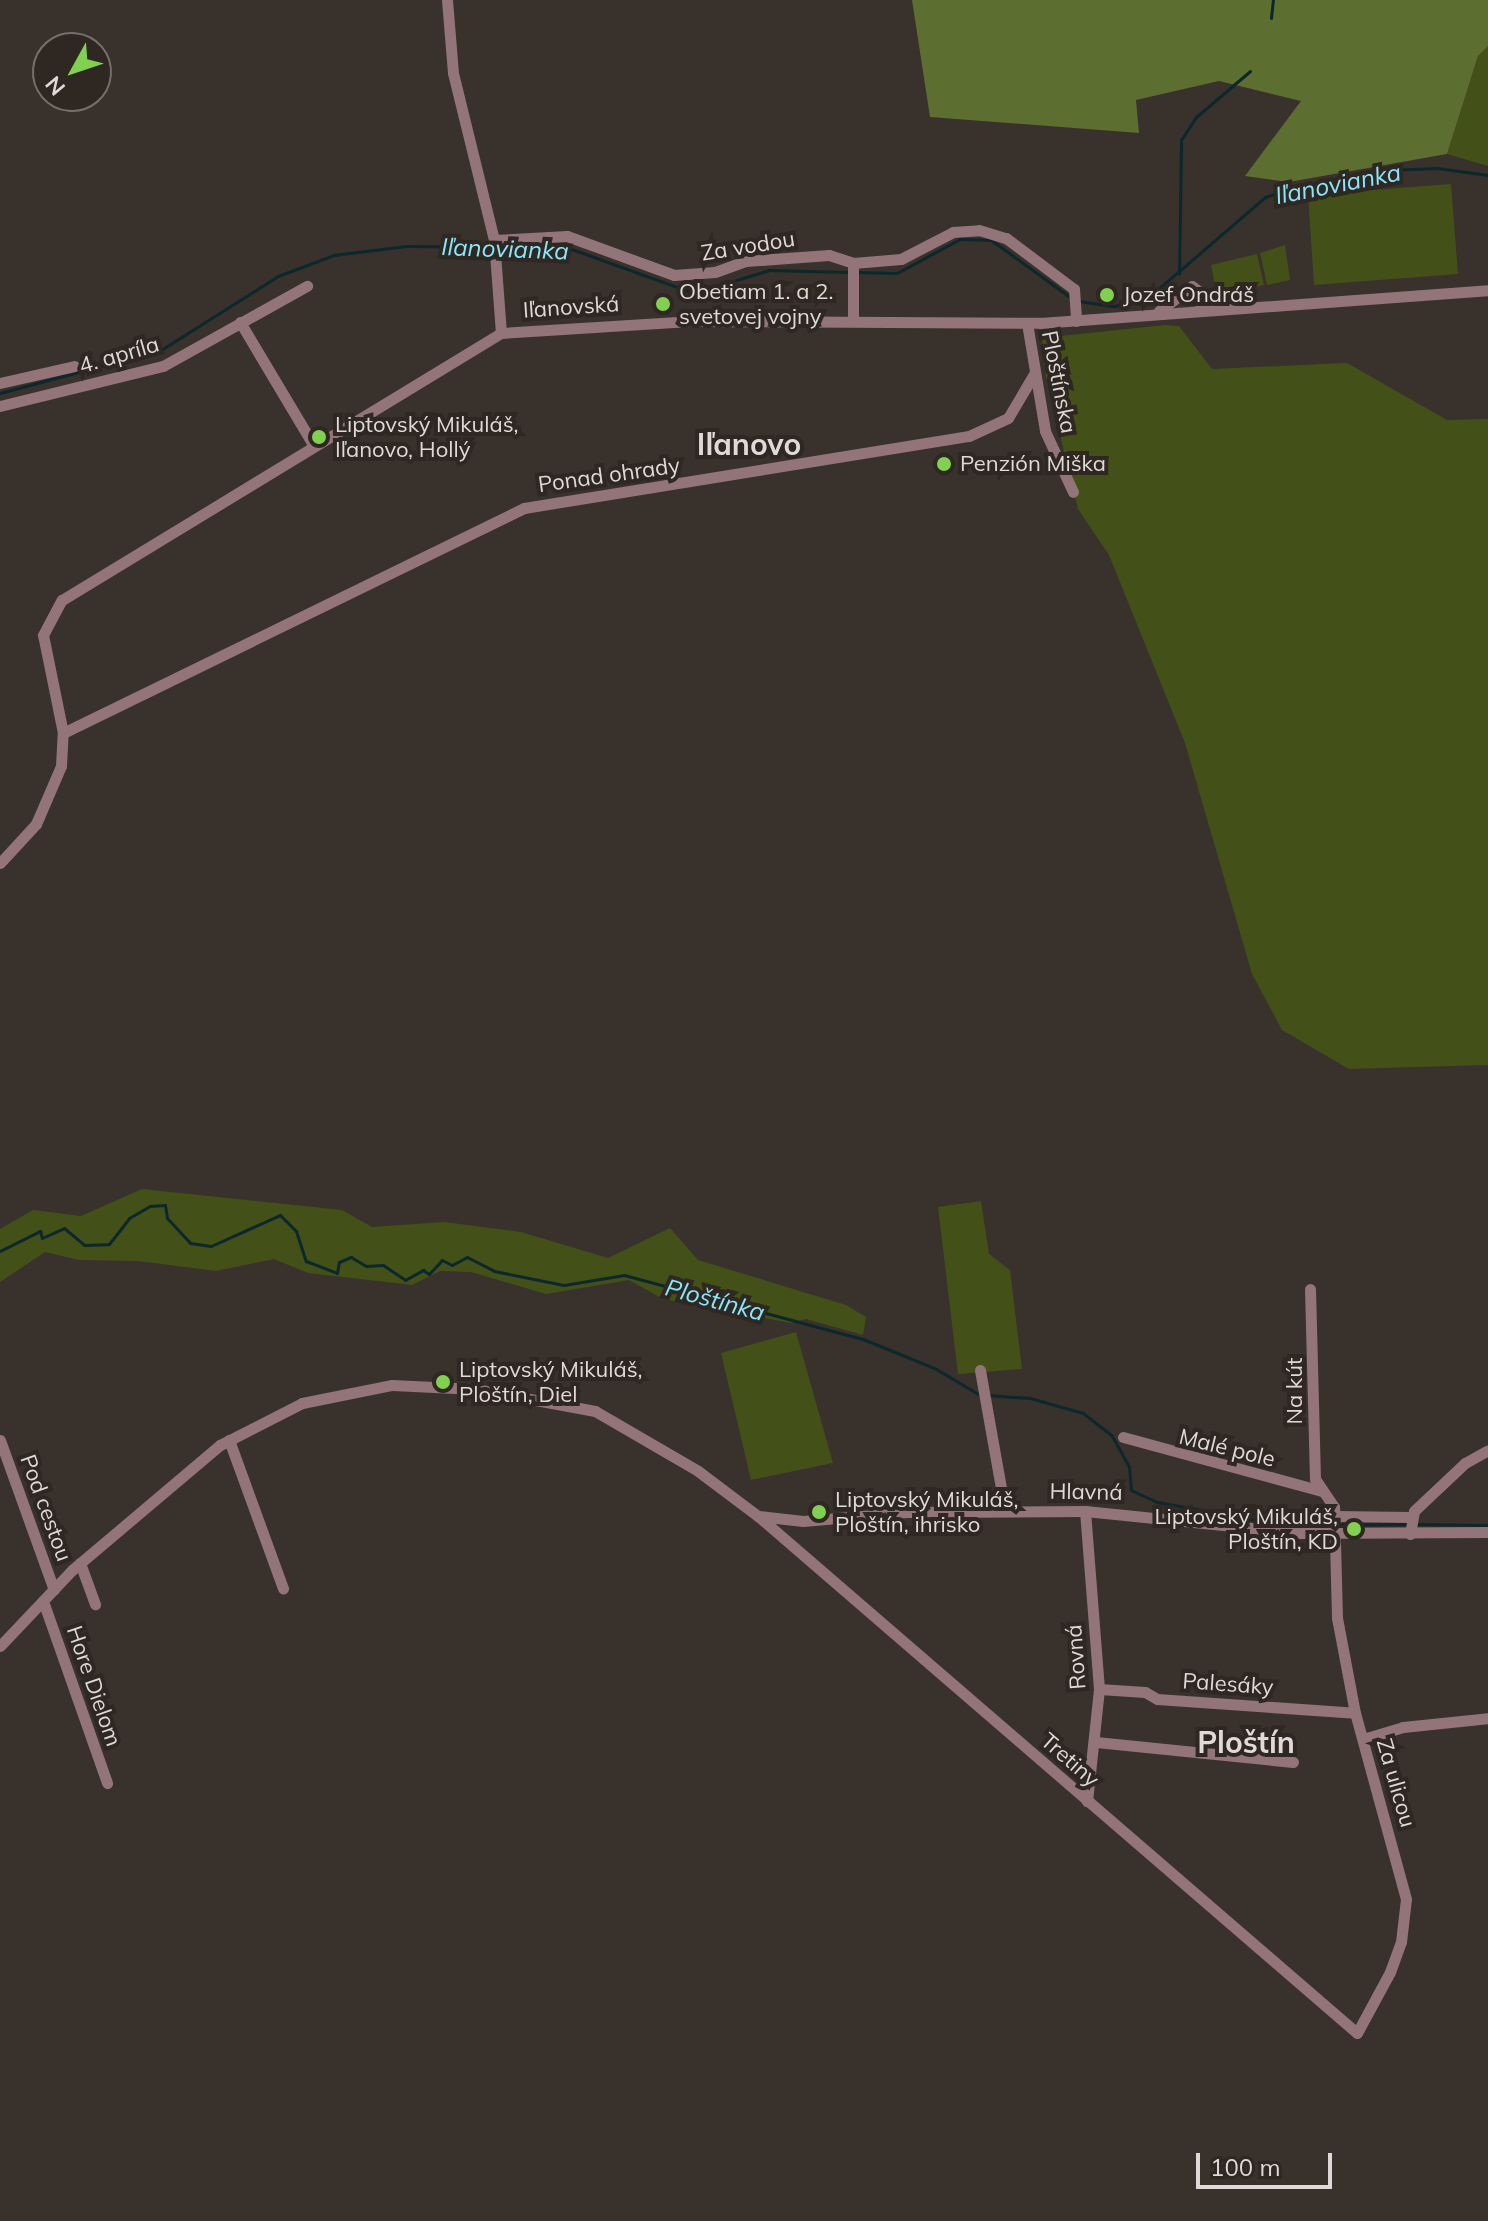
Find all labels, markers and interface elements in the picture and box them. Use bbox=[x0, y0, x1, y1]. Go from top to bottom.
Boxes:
north arrow bbox=[32, 32, 112, 112]
text: N bbox=[39, 71, 71, 102]
water label: Iľanovianka bbox=[1273, 158, 1403, 210]
street label: Za vodou bbox=[699, 226, 797, 266]
water label: Iľanovianka bbox=[441, 232, 569, 266]
place label: Obetiam 1. a 2. svetovej vojny bbox=[679, 278, 833, 330]
place label: Jozef Ondráš bbox=[1123, 282, 1254, 308]
marker: Jozef Ondráš bbox=[1098, 286, 1116, 304]
street label: Iľanovská bbox=[522, 290, 620, 324]
marker: Obetiam 1. a 2. svetovej vojny bbox=[654, 295, 672, 313]
street label: Ploštínska bbox=[1036, 328, 1082, 436]
street label: 4. apríla bbox=[76, 331, 162, 379]
place label: Liptovský Mikuláš, Iľanovo, Hollý bbox=[335, 411, 518, 462]
district label: Iľanovo bbox=[697, 426, 801, 462]
marker: Liptovský Mikuláš, Iľanovo, Hollý bbox=[310, 428, 328, 446]
place label: Penzión Miška bbox=[960, 451, 1106, 477]
street label: Ponad ohrady bbox=[536, 452, 682, 498]
marker: Penzión Miška bbox=[935, 455, 953, 473]
water label: Ploštínka bbox=[662, 1273, 768, 1327]
place label: Liptovský Mikuláš, Ploštín, Diel bbox=[459, 1356, 642, 1408]
street label: Na kút bbox=[1282, 1357, 1308, 1425]
marker: Liptovský Mikuláš, Ploštín, Diel bbox=[434, 1373, 452, 1391]
street label: Malé pole bbox=[1176, 1423, 1278, 1473]
street label: Pod cestou bbox=[15, 1451, 77, 1565]
street label: Hlavná bbox=[1049, 1478, 1123, 1506]
place label: Liptovský Mikuláš, Ploštín, ihrisko bbox=[835, 1486, 1018, 1538]
marker: Liptovský Mikuláš, Ploštín, ihrisko bbox=[810, 1503, 828, 1521]
place label: Liptovský Mikuláš, Ploštín, KD bbox=[1155, 1503, 1338, 1554]
marker: Liptovský Mikuláš, Ploštín, KD bbox=[1345, 1520, 1363, 1538]
street label: Hore Dielom bbox=[61, 1622, 127, 1750]
street label: Rovná bbox=[1061, 1624, 1091, 1690]
street label: Palesáky bbox=[1182, 1668, 1274, 1700]
district label: Ploštín bbox=[1197, 1724, 1295, 1760]
street label: Tretiny bbox=[1035, 1727, 1105, 1793]
street label: Za ulicou bbox=[1371, 1736, 1421, 1830]
scale bar bbox=[1200, 2137, 1336, 2187]
text: 100 m bbox=[1210, 2152, 1281, 2182]

